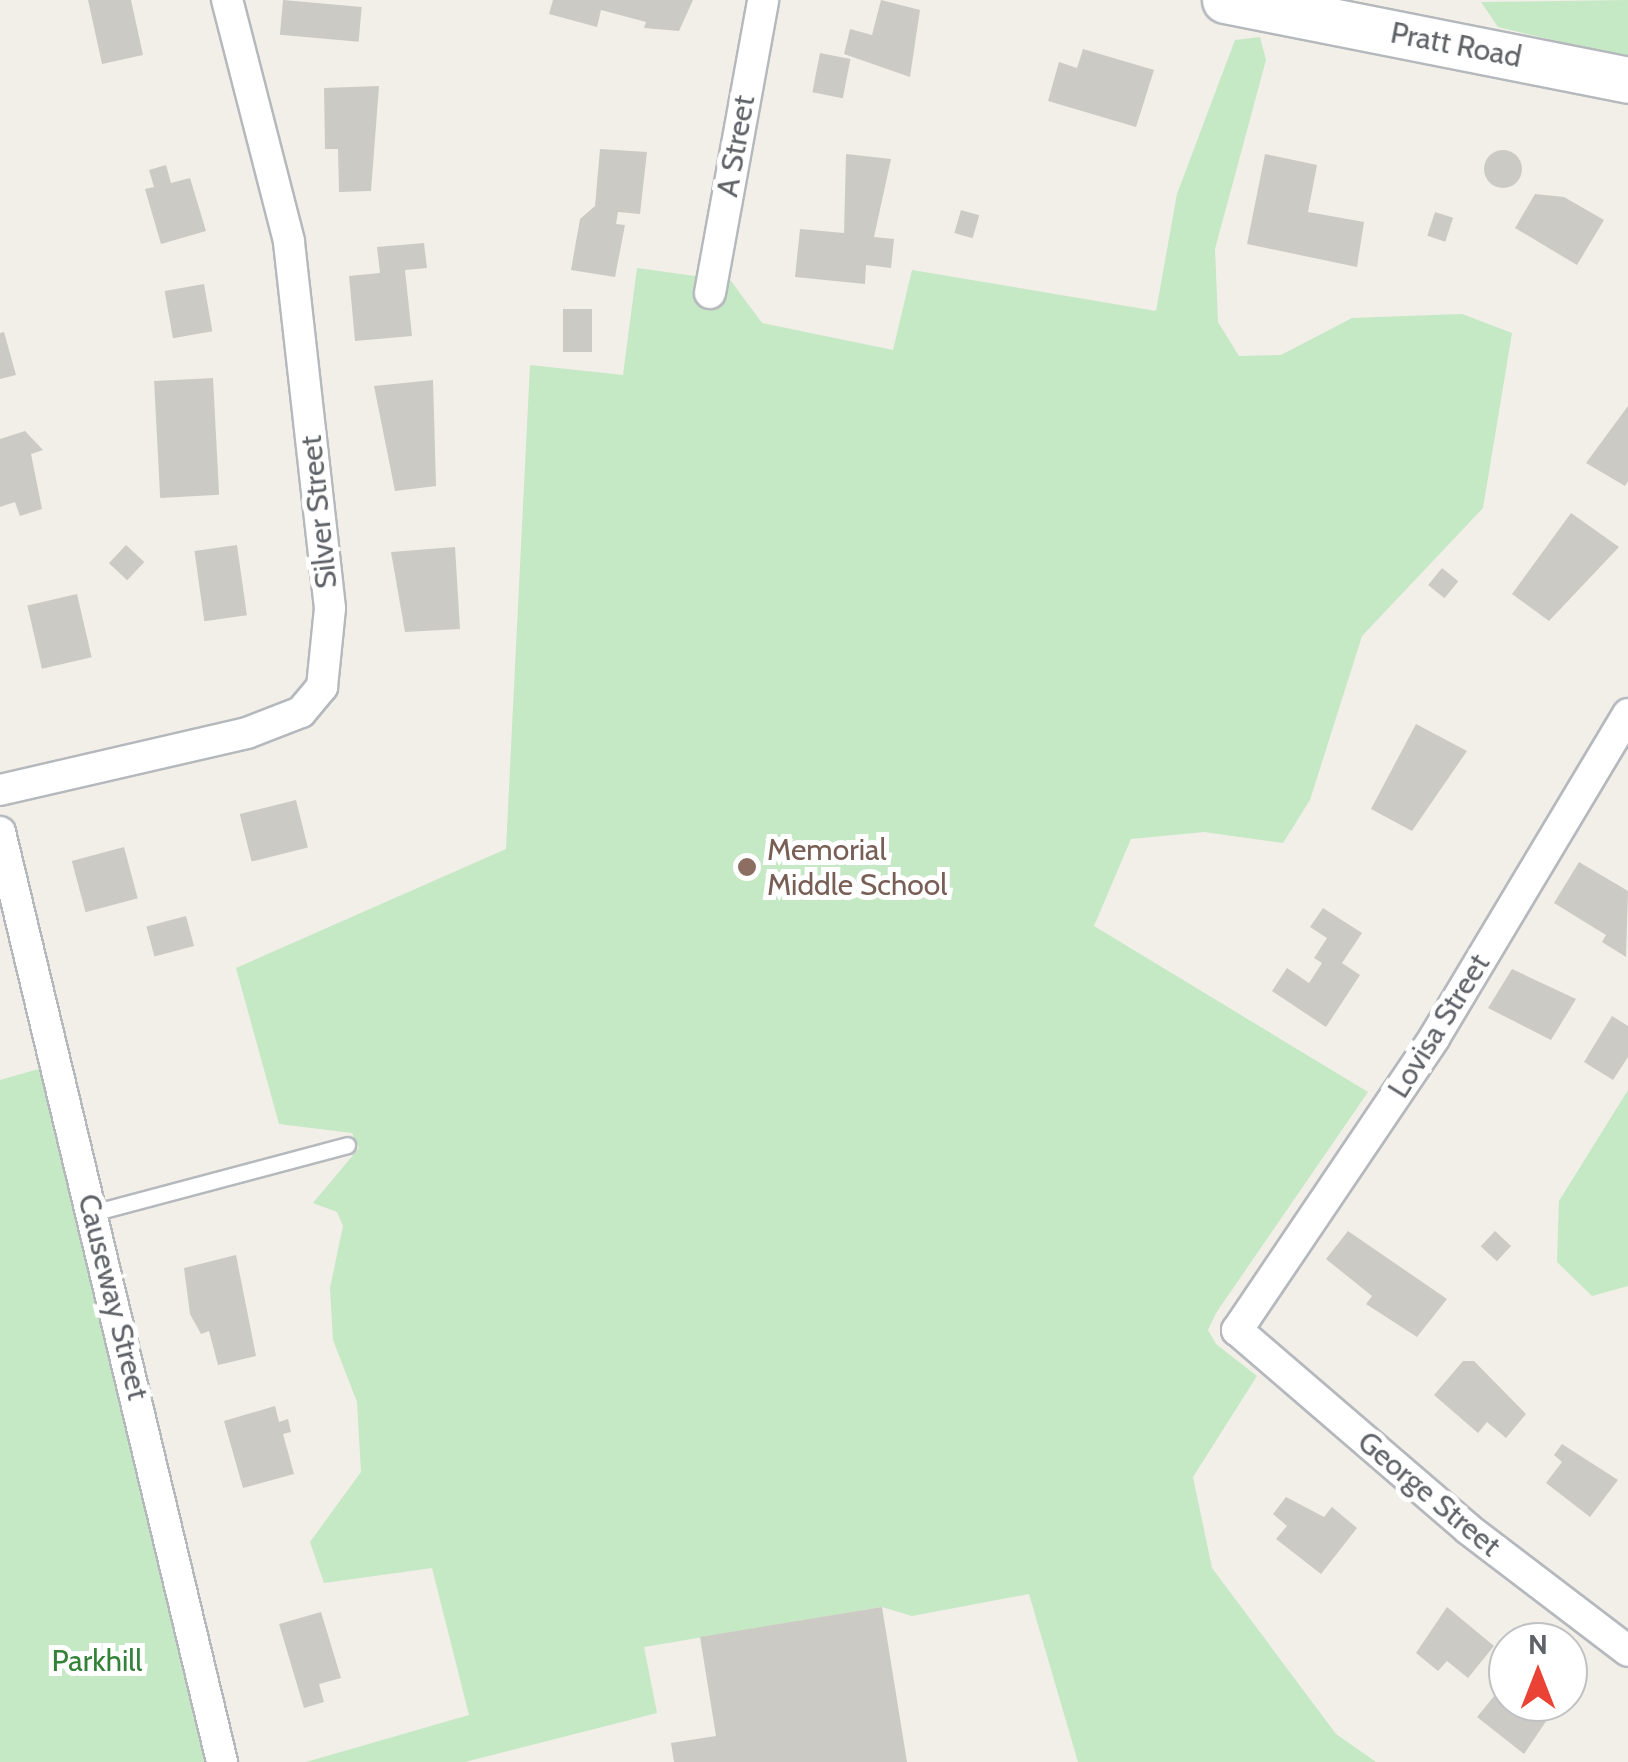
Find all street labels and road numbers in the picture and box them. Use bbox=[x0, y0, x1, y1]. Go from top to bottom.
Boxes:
street label: Pratt Road bbox=[1388, 15, 1524, 75]
street label: A Street bbox=[709, 92, 763, 200]
street label: Silver Street bbox=[293, 434, 345, 590]
street label: Lovisa Street bbox=[1381, 947, 1497, 1105]
street label: Causeway Street bbox=[70, 1190, 156, 1404]
street label: George Street bbox=[1350, 1424, 1508, 1564]

